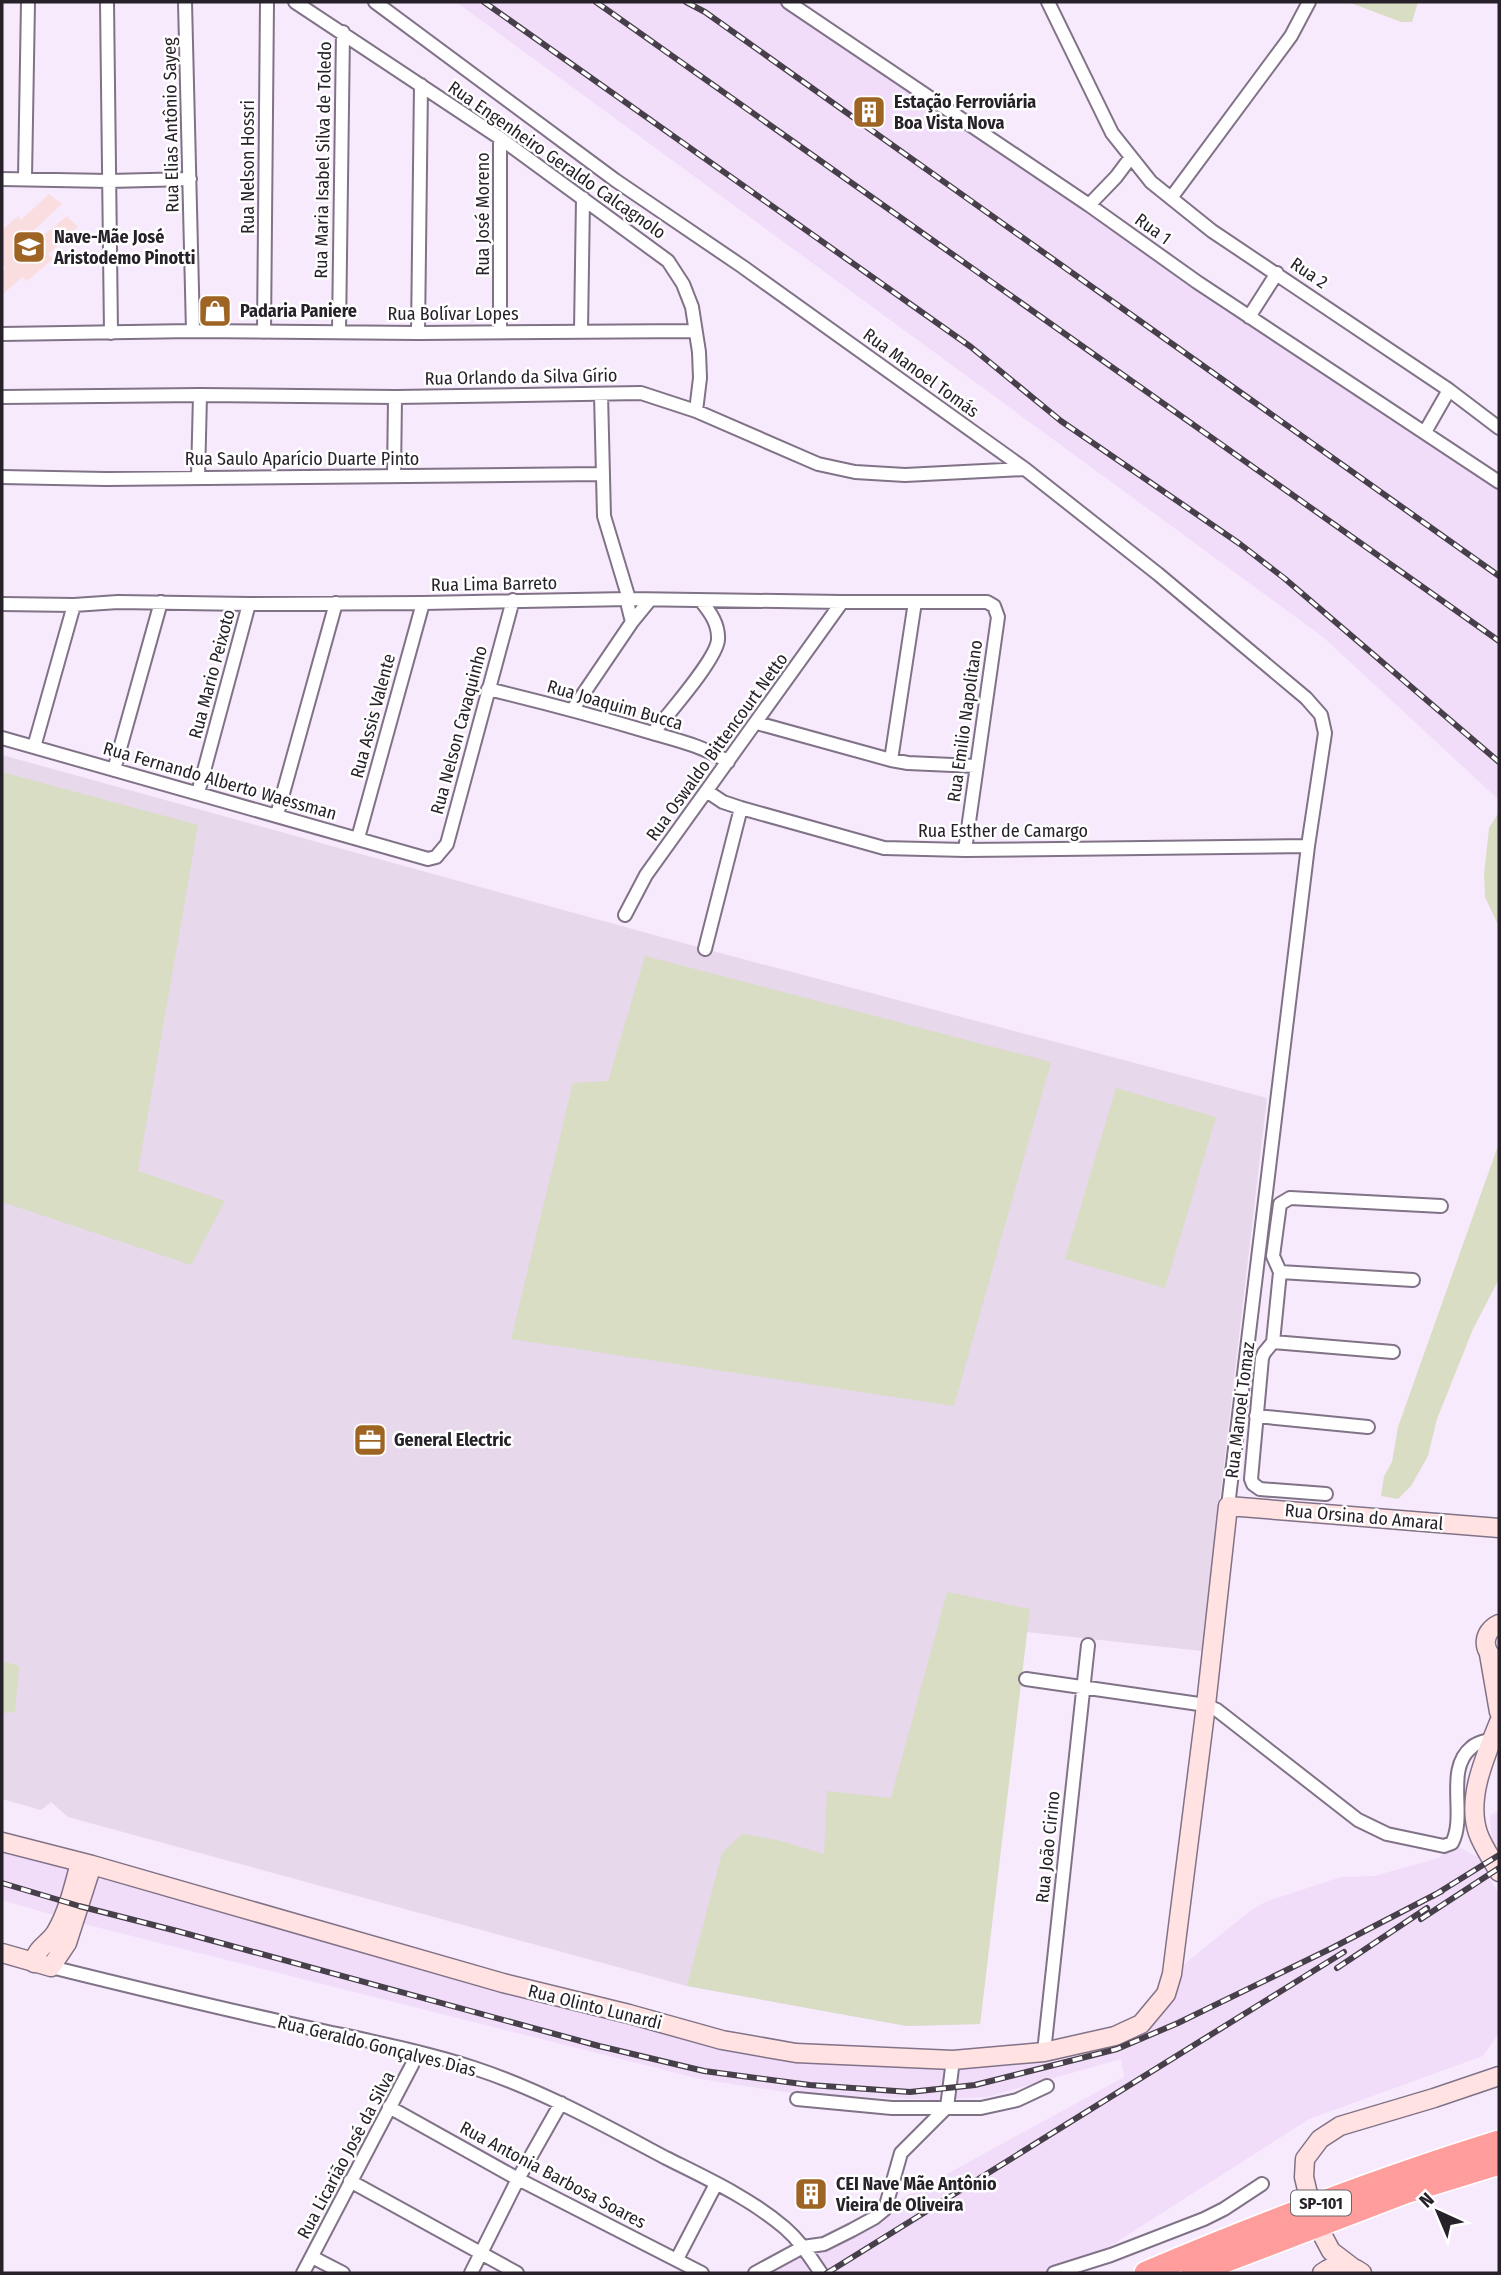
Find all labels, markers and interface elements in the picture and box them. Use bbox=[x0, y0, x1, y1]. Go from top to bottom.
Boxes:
street label: Rua Elias Antônio Sayeg bbox=[158, 37, 184, 213]
street label: Rua Maria Isabel Silva de Toledo bbox=[310, 41, 336, 279]
street label: Rua Engenheiro Geraldo Calcagnolo bbox=[444, 76, 670, 244]
place label: Estação Ferroviária Boa Vista Nova bbox=[894, 91, 1036, 134]
building icon: Estação Ferroviária Boa Vista Nova bbox=[850, 93, 888, 131]
street label: Rua Nelson Hossri bbox=[237, 100, 259, 234]
street label: Rua José Moreno bbox=[472, 152, 494, 276]
street label: Rua 1 bbox=[1131, 209, 1175, 249]
place label: Nave-Mãe José Aristodemo Pinotti bbox=[53, 226, 195, 269]
school or university icon: Nave-Mãe José Aristodemo Pinotti bbox=[10, 228, 48, 266]
street label: Rua 2 bbox=[1286, 253, 1332, 293]
shop icon: Padaria Paniere bbox=[196, 292, 234, 330]
place label: Padaria Paniere bbox=[240, 300, 357, 322]
street label: Rua Bolívar Lopes bbox=[387, 303, 519, 325]
street label: Rua Manoel Tomás bbox=[859, 324, 983, 423]
street label: Rua Orlando da Silva Gírio bbox=[424, 364, 618, 390]
street label: Rua Saulo Aparício Duarte Pinto bbox=[185, 448, 419, 470]
street label: Rua Lima Barreto bbox=[431, 572, 557, 596]
street label: Rua Mario Peixoto bbox=[184, 607, 240, 741]
street label: Rua Emilio Napolitano bbox=[943, 639, 987, 803]
street label: Rua Nelson Cavaquinho bbox=[426, 643, 492, 817]
street label: Rua Oswaldo Bittencourt Netto bbox=[641, 649, 793, 845]
street label: Rua Assis Valente bbox=[346, 651, 400, 781]
street label: Rua Joaquim Bucca bbox=[545, 675, 685, 735]
street label: Rua Fernando Alberto Waessman bbox=[101, 737, 339, 825]
street label: Rua Esther de Camargo bbox=[918, 820, 1088, 842]
street label: Rua Manoel Tomaz bbox=[1221, 1341, 1259, 1479]
office icon: General Electric bbox=[351, 1421, 389, 1459]
place label: General Electric bbox=[394, 1429, 512, 1451]
street label: Rua Orsina do Amaral bbox=[1284, 1499, 1444, 1535]
street label: Rua João Cirino bbox=[1031, 1790, 1065, 1904]
street label: Rua Olinto Lunardi bbox=[526, 1980, 664, 2034]
street label: Rua Geraldo Gonçalves Dias bbox=[275, 2011, 479, 2081]
street label: Rua Licarião José da Silva bbox=[292, 2067, 400, 2243]
street label: Rua Antonia Barbosa Soares bbox=[456, 2117, 650, 2234]
place label: CEI Nave Mãe Antônio Vieira de Oliveira bbox=[835, 2173, 997, 2216]
building icon: CEI Nave Mãe Antônio Vieira de Oliveira bbox=[792, 2175, 830, 2213]
north arrow bbox=[1403, 2177, 1473, 2247]
text: N bbox=[1414, 2188, 1439, 2212]
road number: SP-101 bbox=[1291, 2190, 1351, 2216]

